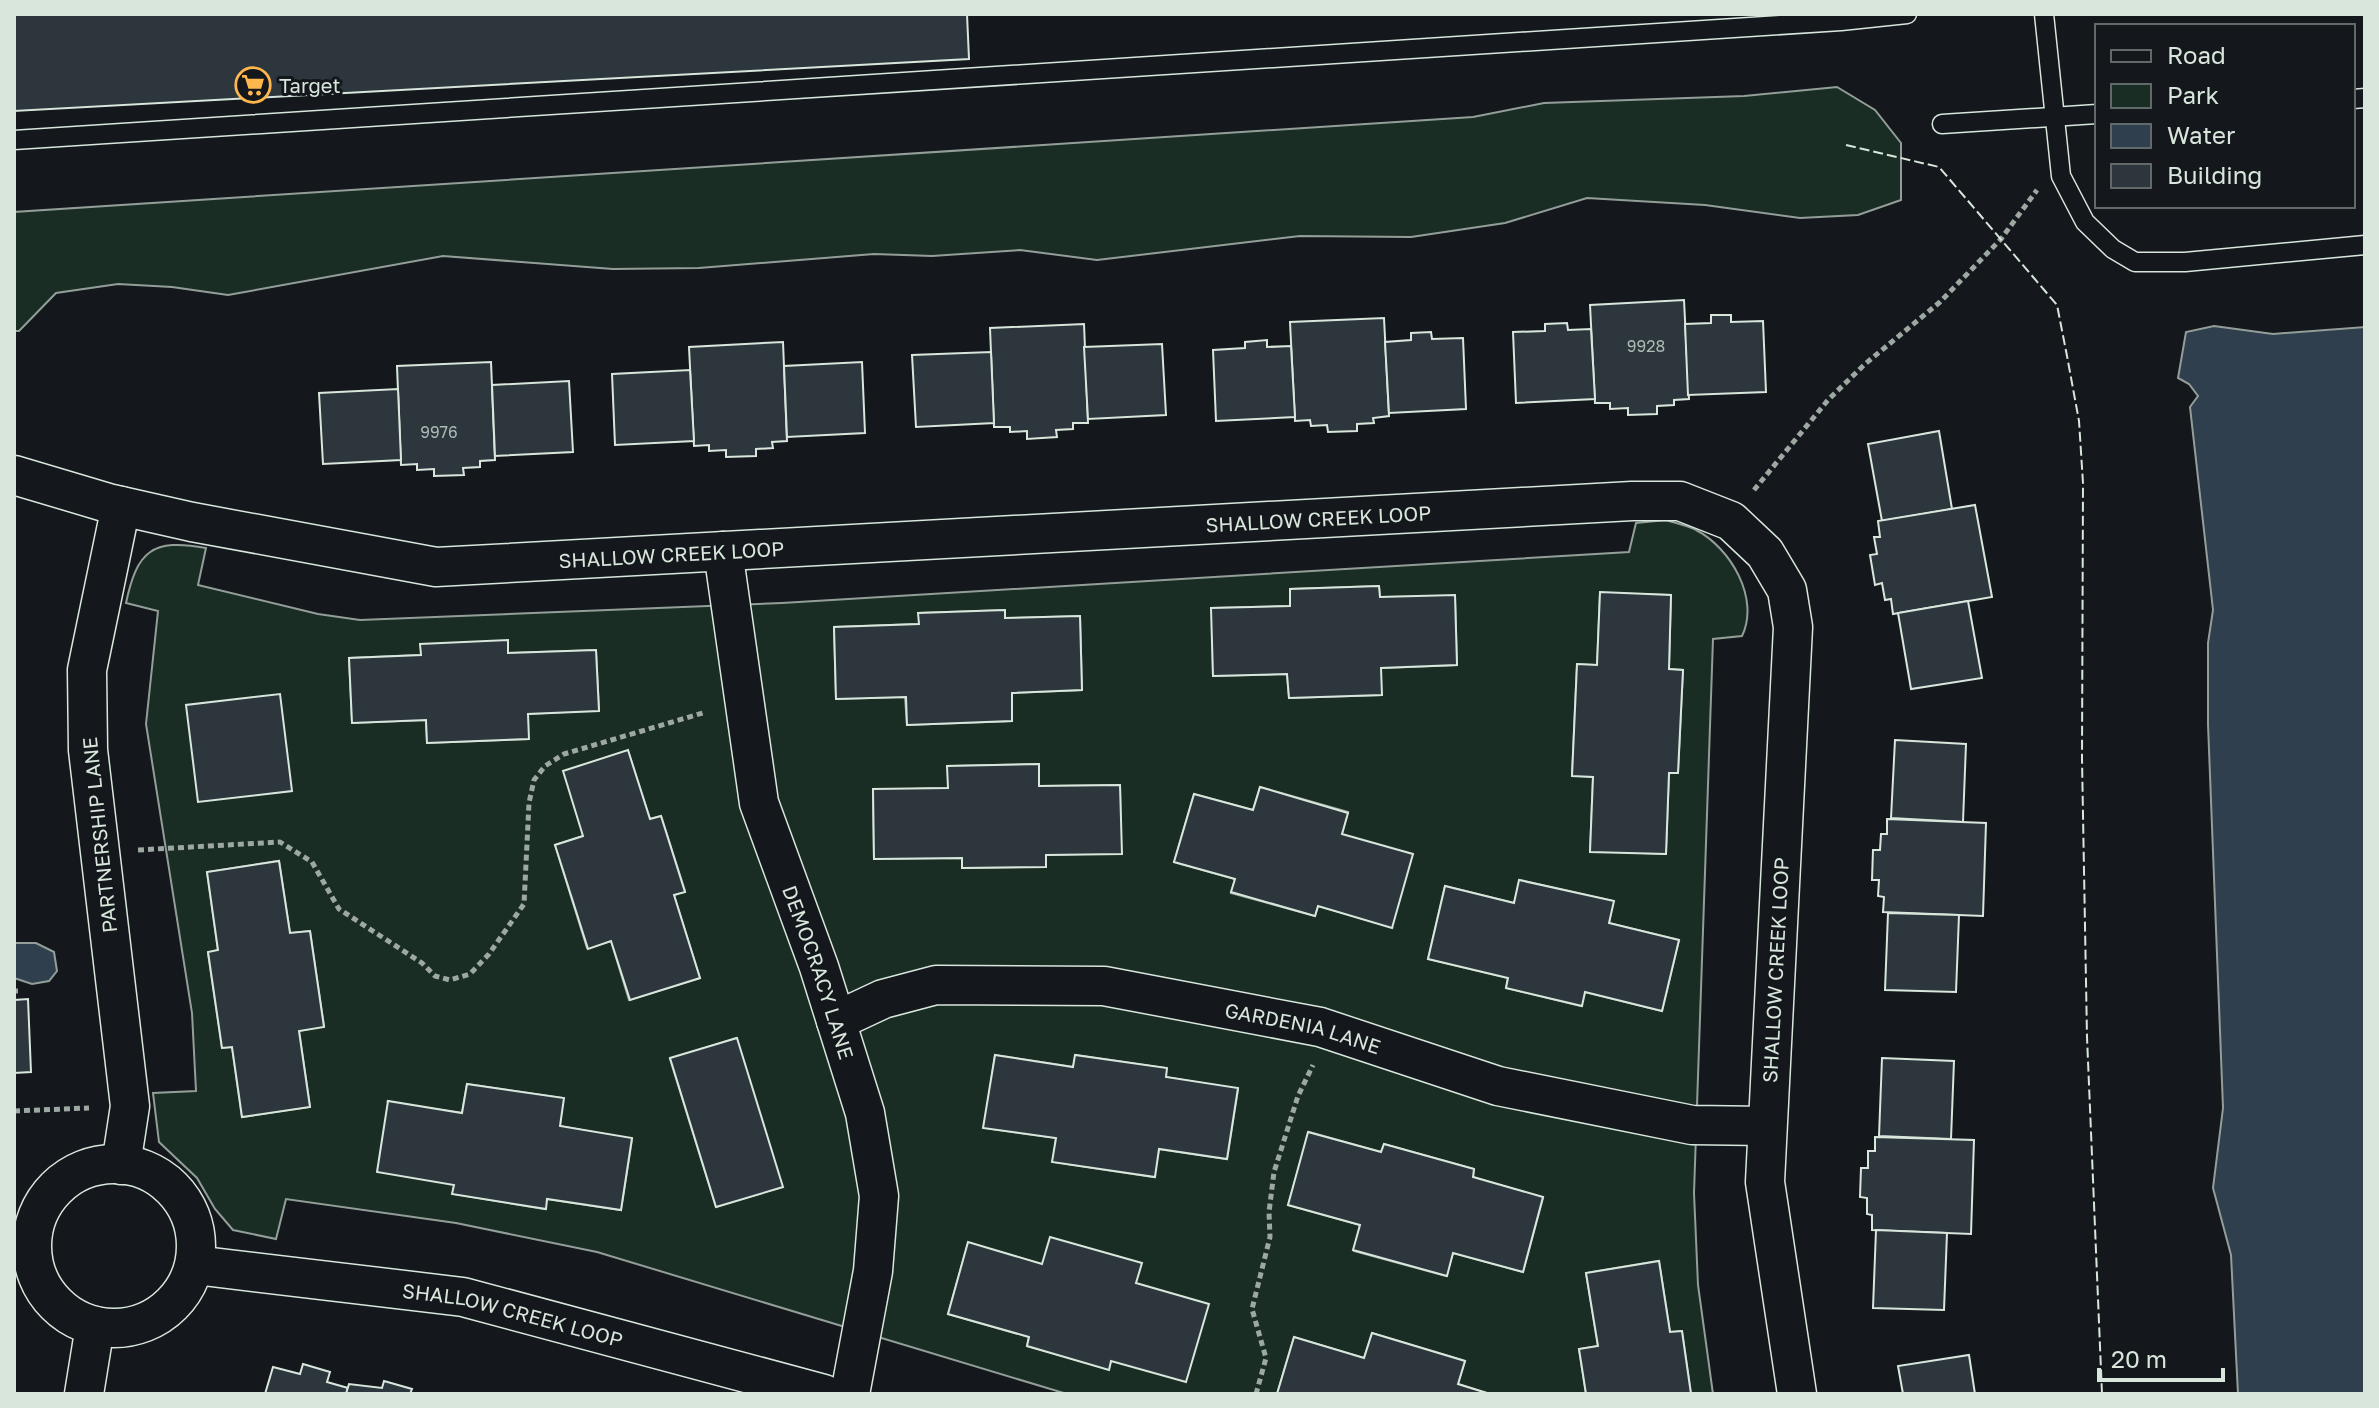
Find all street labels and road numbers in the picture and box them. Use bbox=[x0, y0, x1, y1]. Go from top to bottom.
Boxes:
street label: SHALLOW CREEK LOOP bbox=[1205, 500, 1432, 537]
street label: SHALLOW CREEK LOOP bbox=[558, 536, 785, 572]
street label: PARTNERSHIP LANE bbox=[77, 736, 121, 934]
street label: SHALLOW CREEK LOOP bbox=[1757, 857, 1793, 1083]
street label: DEMOCRACY LANE bbox=[778, 882, 859, 1062]
street label: GARDENIA LANE bbox=[1223, 997, 1384, 1058]
street label: SHALLOW CREEK LOOP bbox=[401, 1278, 626, 1351]

